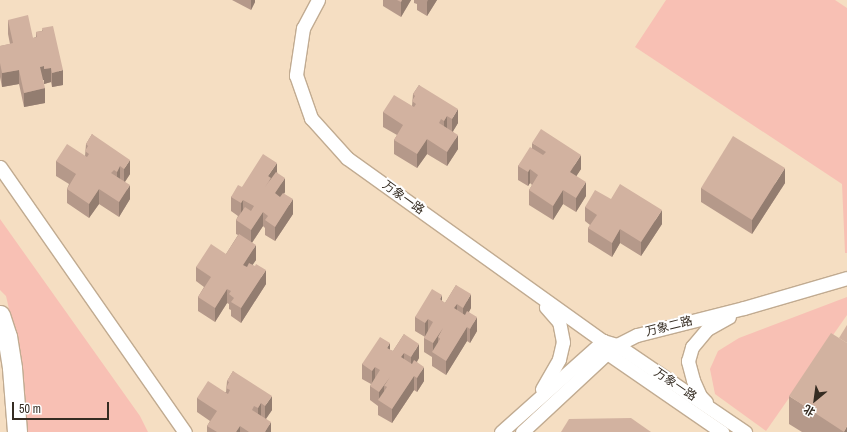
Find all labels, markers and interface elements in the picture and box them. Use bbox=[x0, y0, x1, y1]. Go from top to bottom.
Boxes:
street label: 万象一路 bbox=[379, 178, 427, 218]
street label: 万象二路 bbox=[644, 314, 694, 340]
street label: 万象一路 bbox=[651, 366, 699, 404]
north arrow bbox=[795, 380, 835, 420]
scale bar bbox=[14, 394, 111, 420]
text: 50 m bbox=[19, 401, 41, 417]
text: 北 bbox=[801, 402, 817, 419]

